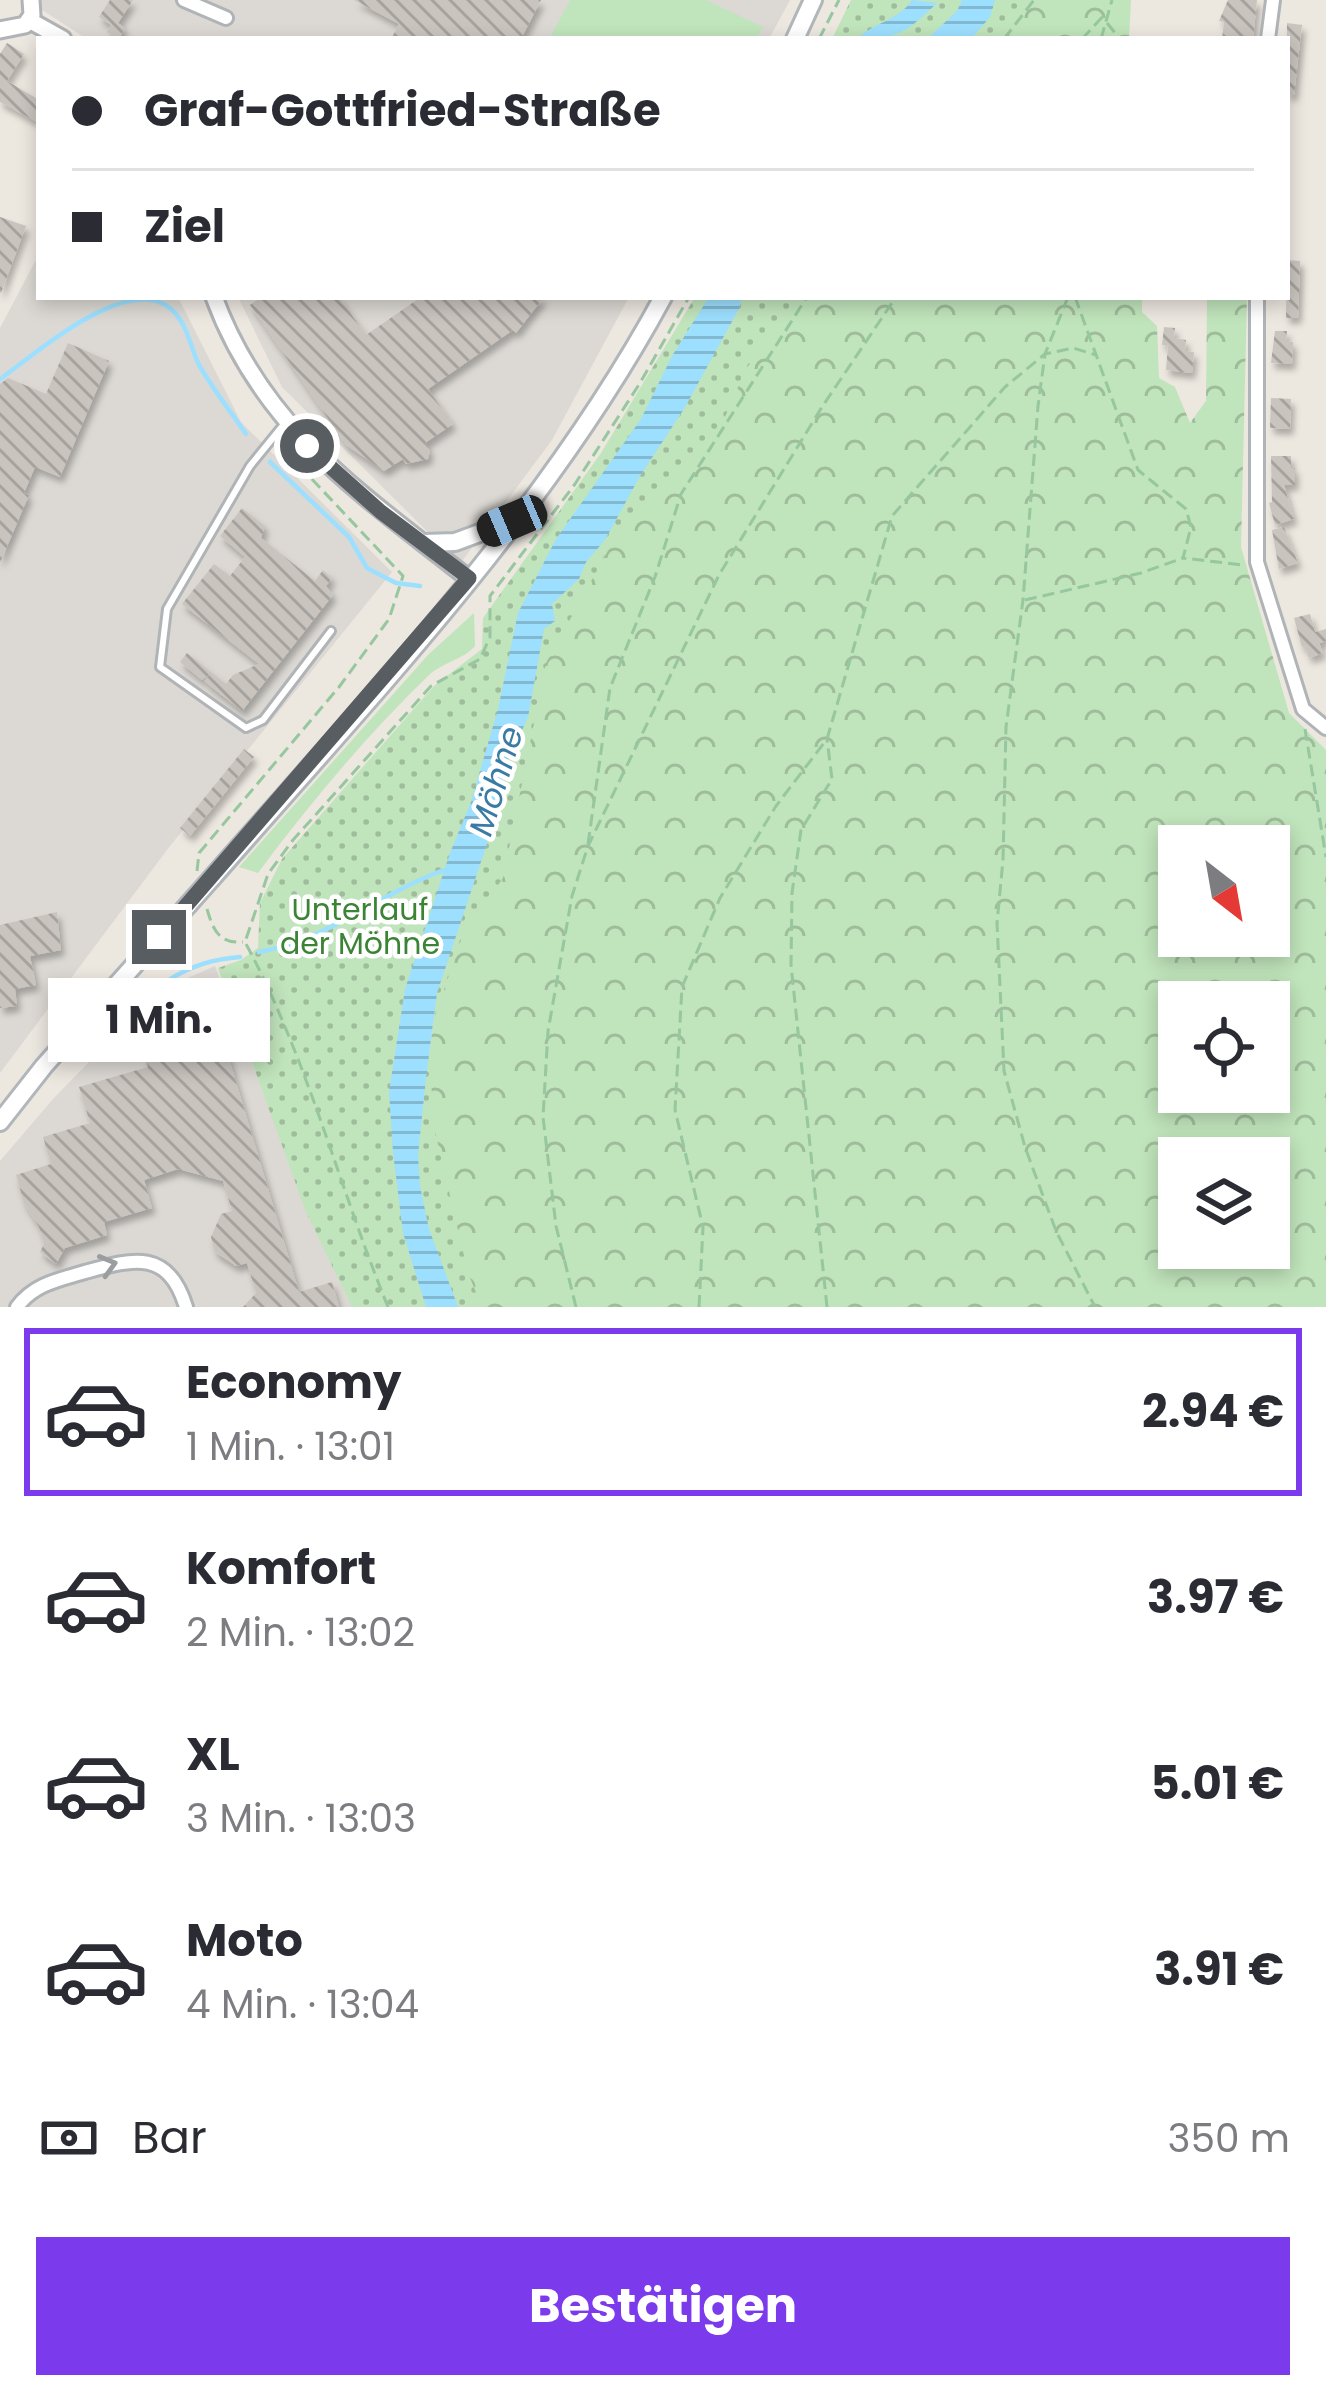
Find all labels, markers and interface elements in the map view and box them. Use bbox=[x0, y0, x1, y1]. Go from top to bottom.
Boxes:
text: Graf-Gottfried-Straße bbox=[144, 79, 661, 142]
text: Ziel bbox=[144, 195, 225, 258]
route start bbox=[280, 419, 334, 473]
car bbox=[472, 490, 552, 552]
water label: Möhne bbox=[457, 720, 535, 842]
north arrow bbox=[1158, 825, 1290, 957]
map controls bbox=[1158, 825, 1290, 1269]
park label: Unterlauf der Möhne bbox=[280, 888, 440, 965]
route end bbox=[132, 910, 186, 964]
callout: 1 Min. bbox=[48, 979, 270, 1063]
button: locate bbox=[1158, 981, 1290, 1113]
text: 1 Min. bbox=[105, 992, 213, 1047]
button: layers bbox=[1158, 1137, 1290, 1269]
one-way arrow bbox=[97, 1255, 118, 1280]
text: Economy bbox=[186, 1351, 401, 1414]
icon: car bbox=[42, 1358, 150, 1466]
text: 2.94 € bbox=[1142, 1380, 1284, 1443]
text: 1 Min. · 13:01 bbox=[186, 1419, 395, 1474]
text: Komfort bbox=[186, 1537, 376, 1600]
icon: car bbox=[42, 1544, 150, 1652]
text: 3.97 € bbox=[1147, 1566, 1284, 1629]
text: 2 Min. · 13:02 bbox=[186, 1605, 415, 1660]
text: XL bbox=[186, 1723, 240, 1786]
icon: car bbox=[42, 1730, 150, 1838]
text: 5.01 € bbox=[1150, 1752, 1284, 1815]
text: 3 Min. · 13:03 bbox=[186, 1791, 416, 1846]
text: Moto bbox=[186, 1909, 303, 1972]
icon: car bbox=[42, 1916, 150, 2024]
text: 3.91 € bbox=[1154, 1938, 1284, 2001]
text: 4 Min. · 13:04 bbox=[186, 1977, 419, 2032]
icon: cash bbox=[36, 2105, 102, 2171]
text: Bar bbox=[132, 2106, 207, 2169]
text: 350 m bbox=[1167, 2111, 1290, 2166]
button: Bestätigen bbox=[36, 2237, 1290, 2375]

